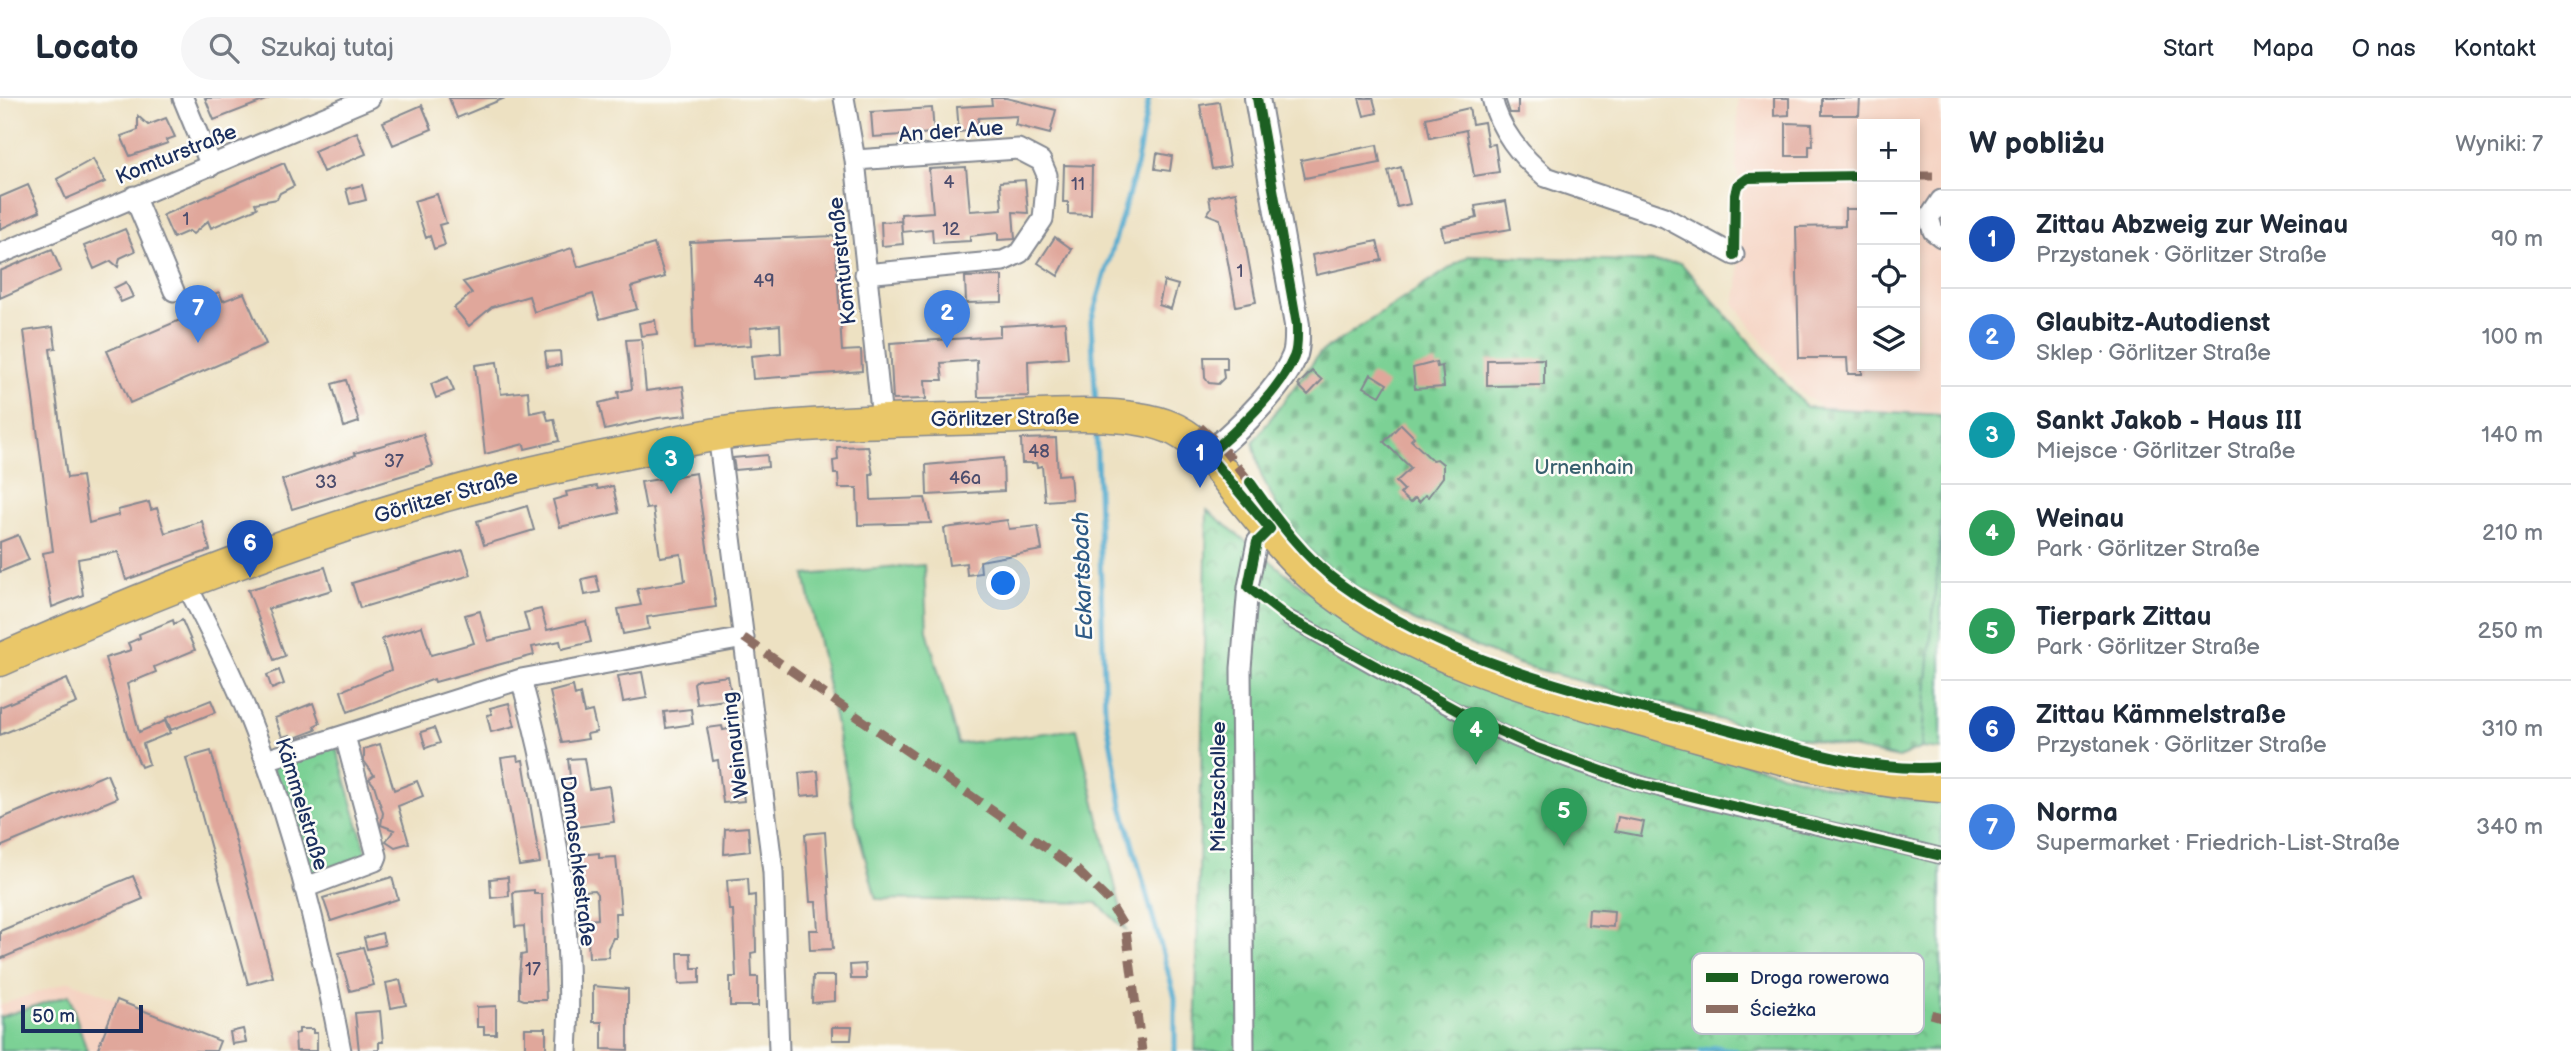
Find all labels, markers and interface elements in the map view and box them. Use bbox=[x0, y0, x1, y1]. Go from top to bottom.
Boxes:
search box bbox=[181, 17, 671, 80]
text: Locato bbox=[35, 28, 139, 68]
icon: search bbox=[205, 29, 243, 67]
text: Szukaj tutaj bbox=[261, 33, 394, 64]
text: Start bbox=[2163, 34, 2214, 63]
text: Mapa bbox=[2252, 34, 2314, 63]
text: O nas bbox=[2352, 34, 2416, 63]
text: Kontakt bbox=[2454, 34, 2536, 63]
street label: An der Aue bbox=[898, 115, 1004, 148]
street label: Komturstraße bbox=[112, 119, 240, 190]
map controls bbox=[1857, 119, 1920, 371]
button: + bbox=[1857, 119, 1920, 182]
text: W pobliżu bbox=[1969, 126, 2105, 162]
text: Wyniki: 7 bbox=[2455, 130, 2543, 158]
house number: 4 bbox=[944, 172, 955, 193]
house number: 11 bbox=[1071, 174, 1085, 195]
button: − bbox=[1857, 182, 1920, 245]
street label: Komturstraße bbox=[823, 196, 862, 326]
house number: 1 bbox=[183, 209, 189, 230]
text: Zittau Abzweig zur Weinau bbox=[2036, 210, 2348, 241]
house number: 12 bbox=[942, 219, 960, 240]
text: 1 bbox=[1987, 225, 1997, 253]
text: 90 m bbox=[2491, 225, 2543, 253]
text: Przystanek · Görlitzer Straße bbox=[2036, 241, 2327, 269]
button: locate bbox=[1857, 245, 1920, 308]
house number: 1 bbox=[1237, 261, 1243, 282]
house number: 49 bbox=[753, 271, 775, 292]
pin: 7 bbox=[175, 285, 221, 343]
pin: 2 bbox=[924, 290, 970, 348]
button: layers bbox=[1857, 308, 1920, 371]
text: Glaubitz-Autodienst bbox=[2036, 308, 2270, 339]
text: 2 bbox=[1985, 323, 1999, 351]
text: 100 m bbox=[2482, 323, 2543, 351]
text: Sklep · Görlitzer Straße bbox=[2036, 339, 2271, 367]
street label: Görlitzer Straße bbox=[931, 405, 1080, 432]
text: Sankt Jakob - Haus III bbox=[2036, 406, 2302, 437]
text: 3 bbox=[1985, 421, 1999, 449]
text: 140 m bbox=[2481, 421, 2543, 449]
pin: 1 bbox=[1177, 430, 1223, 488]
pin: 3 bbox=[648, 436, 694, 494]
text: Miejsce · Görlitzer Straße bbox=[2036, 437, 2295, 465]
house number: 48 bbox=[1028, 441, 1050, 462]
house number: 37 bbox=[384, 451, 404, 472]
park label: Urnenhain bbox=[1534, 455, 1634, 480]
street label: Görlitzer Straße bbox=[371, 464, 521, 529]
house number: 46a bbox=[949, 468, 981, 489]
house number: 33 bbox=[315, 472, 337, 493]
text: Weinau bbox=[2036, 504, 2124, 535]
water label: Eckartsbach bbox=[1067, 511, 1099, 641]
text: 4 bbox=[1985, 519, 1999, 547]
text: 210 m bbox=[2482, 519, 2543, 547]
pin: 6 bbox=[227, 520, 273, 578]
text: Park · Görlitzer Straße bbox=[2036, 535, 2260, 563]
your location bbox=[986, 566, 1020, 600]
text: Tierpark Zittau bbox=[2036, 602, 2211, 633]
text: 5 bbox=[1985, 617, 1999, 645]
text: 250 m bbox=[2477, 617, 2543, 645]
text: Park · Görlitzer Straße bbox=[2036, 633, 2260, 661]
street label: Weinauring bbox=[717, 690, 754, 800]
text: Zittau Kämmelstraße bbox=[2036, 700, 2286, 731]
pin: 4 bbox=[1453, 707, 1499, 765]
text: 6 bbox=[1985, 715, 1999, 743]
text: 310 m bbox=[2481, 715, 2543, 743]
street label: Mietzschallee bbox=[1206, 721, 1231, 853]
text: Przystanek · Görlitzer Straße bbox=[2036, 731, 2327, 759]
street label: Kämmelstraße bbox=[270, 735, 334, 873]
street label: Damaschkestraße bbox=[555, 774, 600, 948]
pin: 5 bbox=[1541, 788, 1587, 846]
text: Norma bbox=[2036, 798, 2118, 829]
text: 7 bbox=[1986, 813, 1998, 841]
text: 340 m bbox=[2476, 813, 2543, 841]
text: Supermarket · Friedrich-List-Straße bbox=[2036, 829, 2400, 857]
legend bbox=[1692, 953, 1924, 1034]
house number: 17 bbox=[525, 959, 541, 980]
text: Droga rowerowa bbox=[1750, 967, 1890, 990]
text: Ścieżka bbox=[1750, 998, 1816, 1022]
scale bar bbox=[21, 1002, 144, 1034]
text: 50 m bbox=[32, 1005, 75, 1028]

